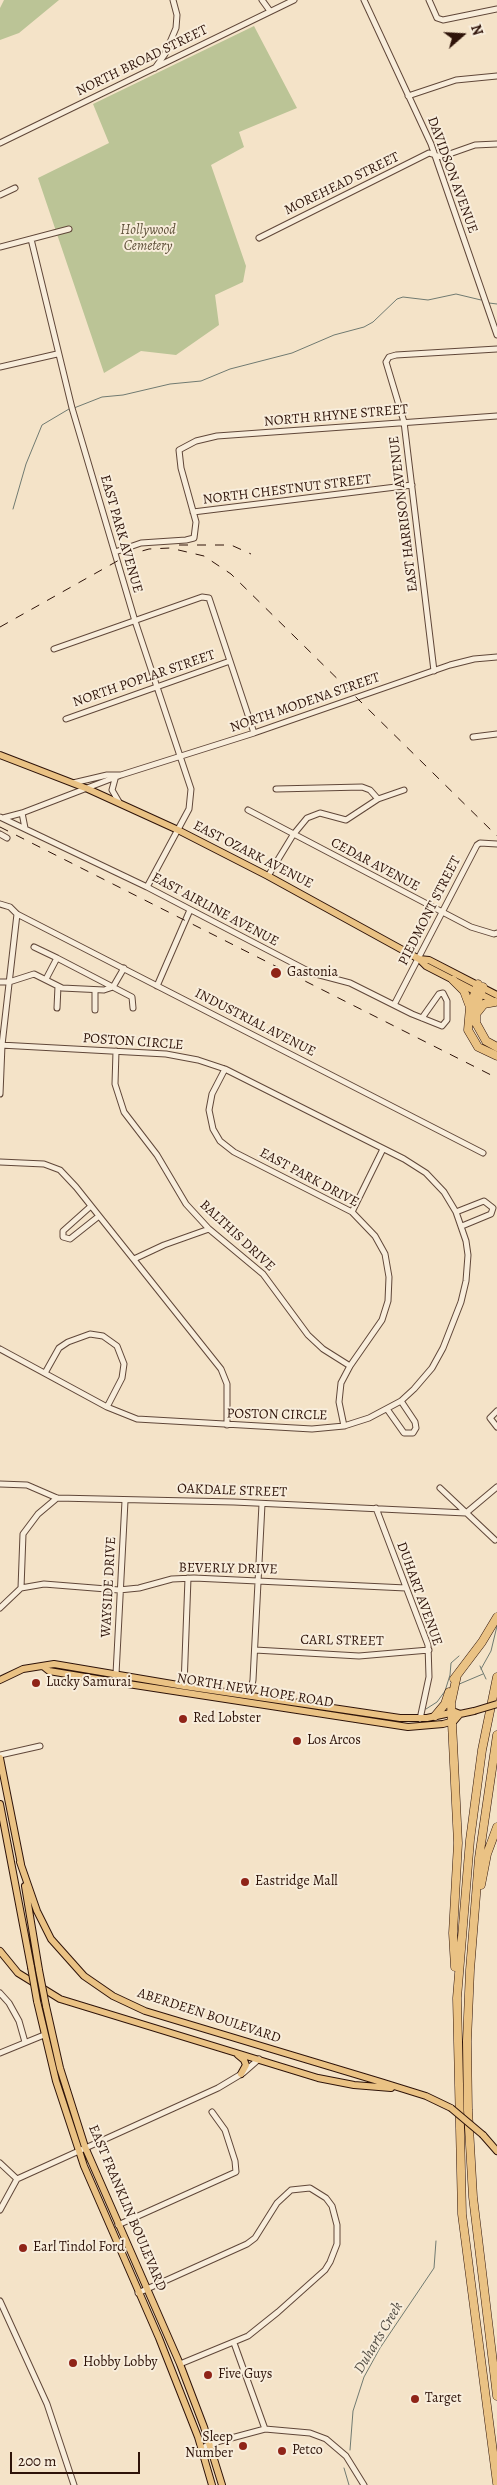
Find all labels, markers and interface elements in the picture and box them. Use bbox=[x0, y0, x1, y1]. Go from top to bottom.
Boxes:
north arrow bbox=[437, 10, 487, 60]
street label: NORTH BROAD STREET bbox=[74, 22, 210, 100]
text: N bbox=[466, 22, 487, 38]
street label: DAVIDSON AVENUE bbox=[423, 114, 481, 236]
street label: MOREHEAD STREET bbox=[282, 149, 402, 219]
park label: Hollywood Cemetery bbox=[120, 223, 176, 256]
street label: NORTH RHYNE STREET bbox=[263, 401, 409, 431]
street label: EAST HARRISON AVENUE bbox=[386, 435, 422, 593]
street label: NORTH CHESTNUT STREET bbox=[202, 471, 372, 509]
street label: EAST PARK AVENUE bbox=[96, 473, 146, 595]
street label: NORTH POPLAR STREET bbox=[71, 647, 217, 711]
street label: NORTH MODENA STREET bbox=[228, 669, 382, 737]
street label: EAST OZARK AVENUE bbox=[190, 817, 316, 893]
street label: CEDAR AVENUE bbox=[328, 834, 422, 896]
street label: PIEDMONT STREET bbox=[395, 854, 465, 968]
street label: EAST AIRLINE AVENUE bbox=[149, 869, 281, 951]
place label: Gastonia bbox=[287, 965, 338, 981]
marker: Gastonia bbox=[269, 966, 283, 980]
street label: INDUSTRIAL AVENUE bbox=[192, 985, 318, 1061]
street label: POSTON CIRCLE bbox=[82, 1030, 184, 1054]
street label: EAST PARK DRIVE bbox=[256, 1145, 362, 1211]
street label: BALTHIS DRIVE bbox=[196, 1197, 278, 1275]
street label: POSTON CIRCLE bbox=[226, 1406, 328, 1424]
street label: OAKDALE STREET bbox=[177, 1481, 287, 1501]
street label: WAYSIDE DRIVE bbox=[98, 1536, 120, 1638]
street label: DUHART AVENUE bbox=[392, 1540, 446, 1648]
street label: BEVERLY DRIVE bbox=[178, 1560, 278, 1578]
street label: CARL STREET bbox=[300, 1632, 384, 1650]
street label: NORTH NEW HOPE ROAD bbox=[175, 1670, 335, 1712]
place label: Lucky Samurai bbox=[46, 1675, 131, 1691]
marker: Lucky Samurai bbox=[30, 1677, 42, 1689]
place label: Red Lobster bbox=[193, 1711, 261, 1727]
marker: Red Lobster bbox=[177, 1713, 189, 1725]
place label: Los Arcos bbox=[307, 1733, 361, 1749]
marker: Los Arcos bbox=[291, 1735, 303, 1747]
place label: Eastridge Mall bbox=[255, 1874, 338, 1890]
marker: Eastridge Mall bbox=[239, 1876, 251, 1888]
street label: ABERDEEN BOULEVARD bbox=[135, 1985, 283, 2047]
street label: EAST FRANKLIN BOULEVARD bbox=[84, 2122, 170, 2294]
place label: Earl Tindol Ford bbox=[33, 2240, 125, 2256]
marker: Earl Tindol Ford bbox=[17, 2242, 29, 2254]
water label: Duharts Creek bbox=[351, 2299, 407, 2377]
place label: Hobby Lobby bbox=[83, 2355, 158, 2371]
marker: Hobby Lobby bbox=[67, 2357, 79, 2369]
place label: Five Guys bbox=[218, 2367, 272, 2383]
marker: Five Guys bbox=[202, 2369, 214, 2381]
place label: Target bbox=[425, 2391, 462, 2407]
marker: Target bbox=[409, 2393, 421, 2405]
place label: Sleep Number bbox=[185, 2430, 233, 2462]
marker: Sleep Number bbox=[237, 2440, 249, 2452]
scale bar bbox=[12, 2442, 142, 2474]
place label: Petco bbox=[292, 2443, 323, 2459]
marker: Petco bbox=[276, 2445, 288, 2457]
text: 200 m bbox=[18, 2451, 57, 2471]

